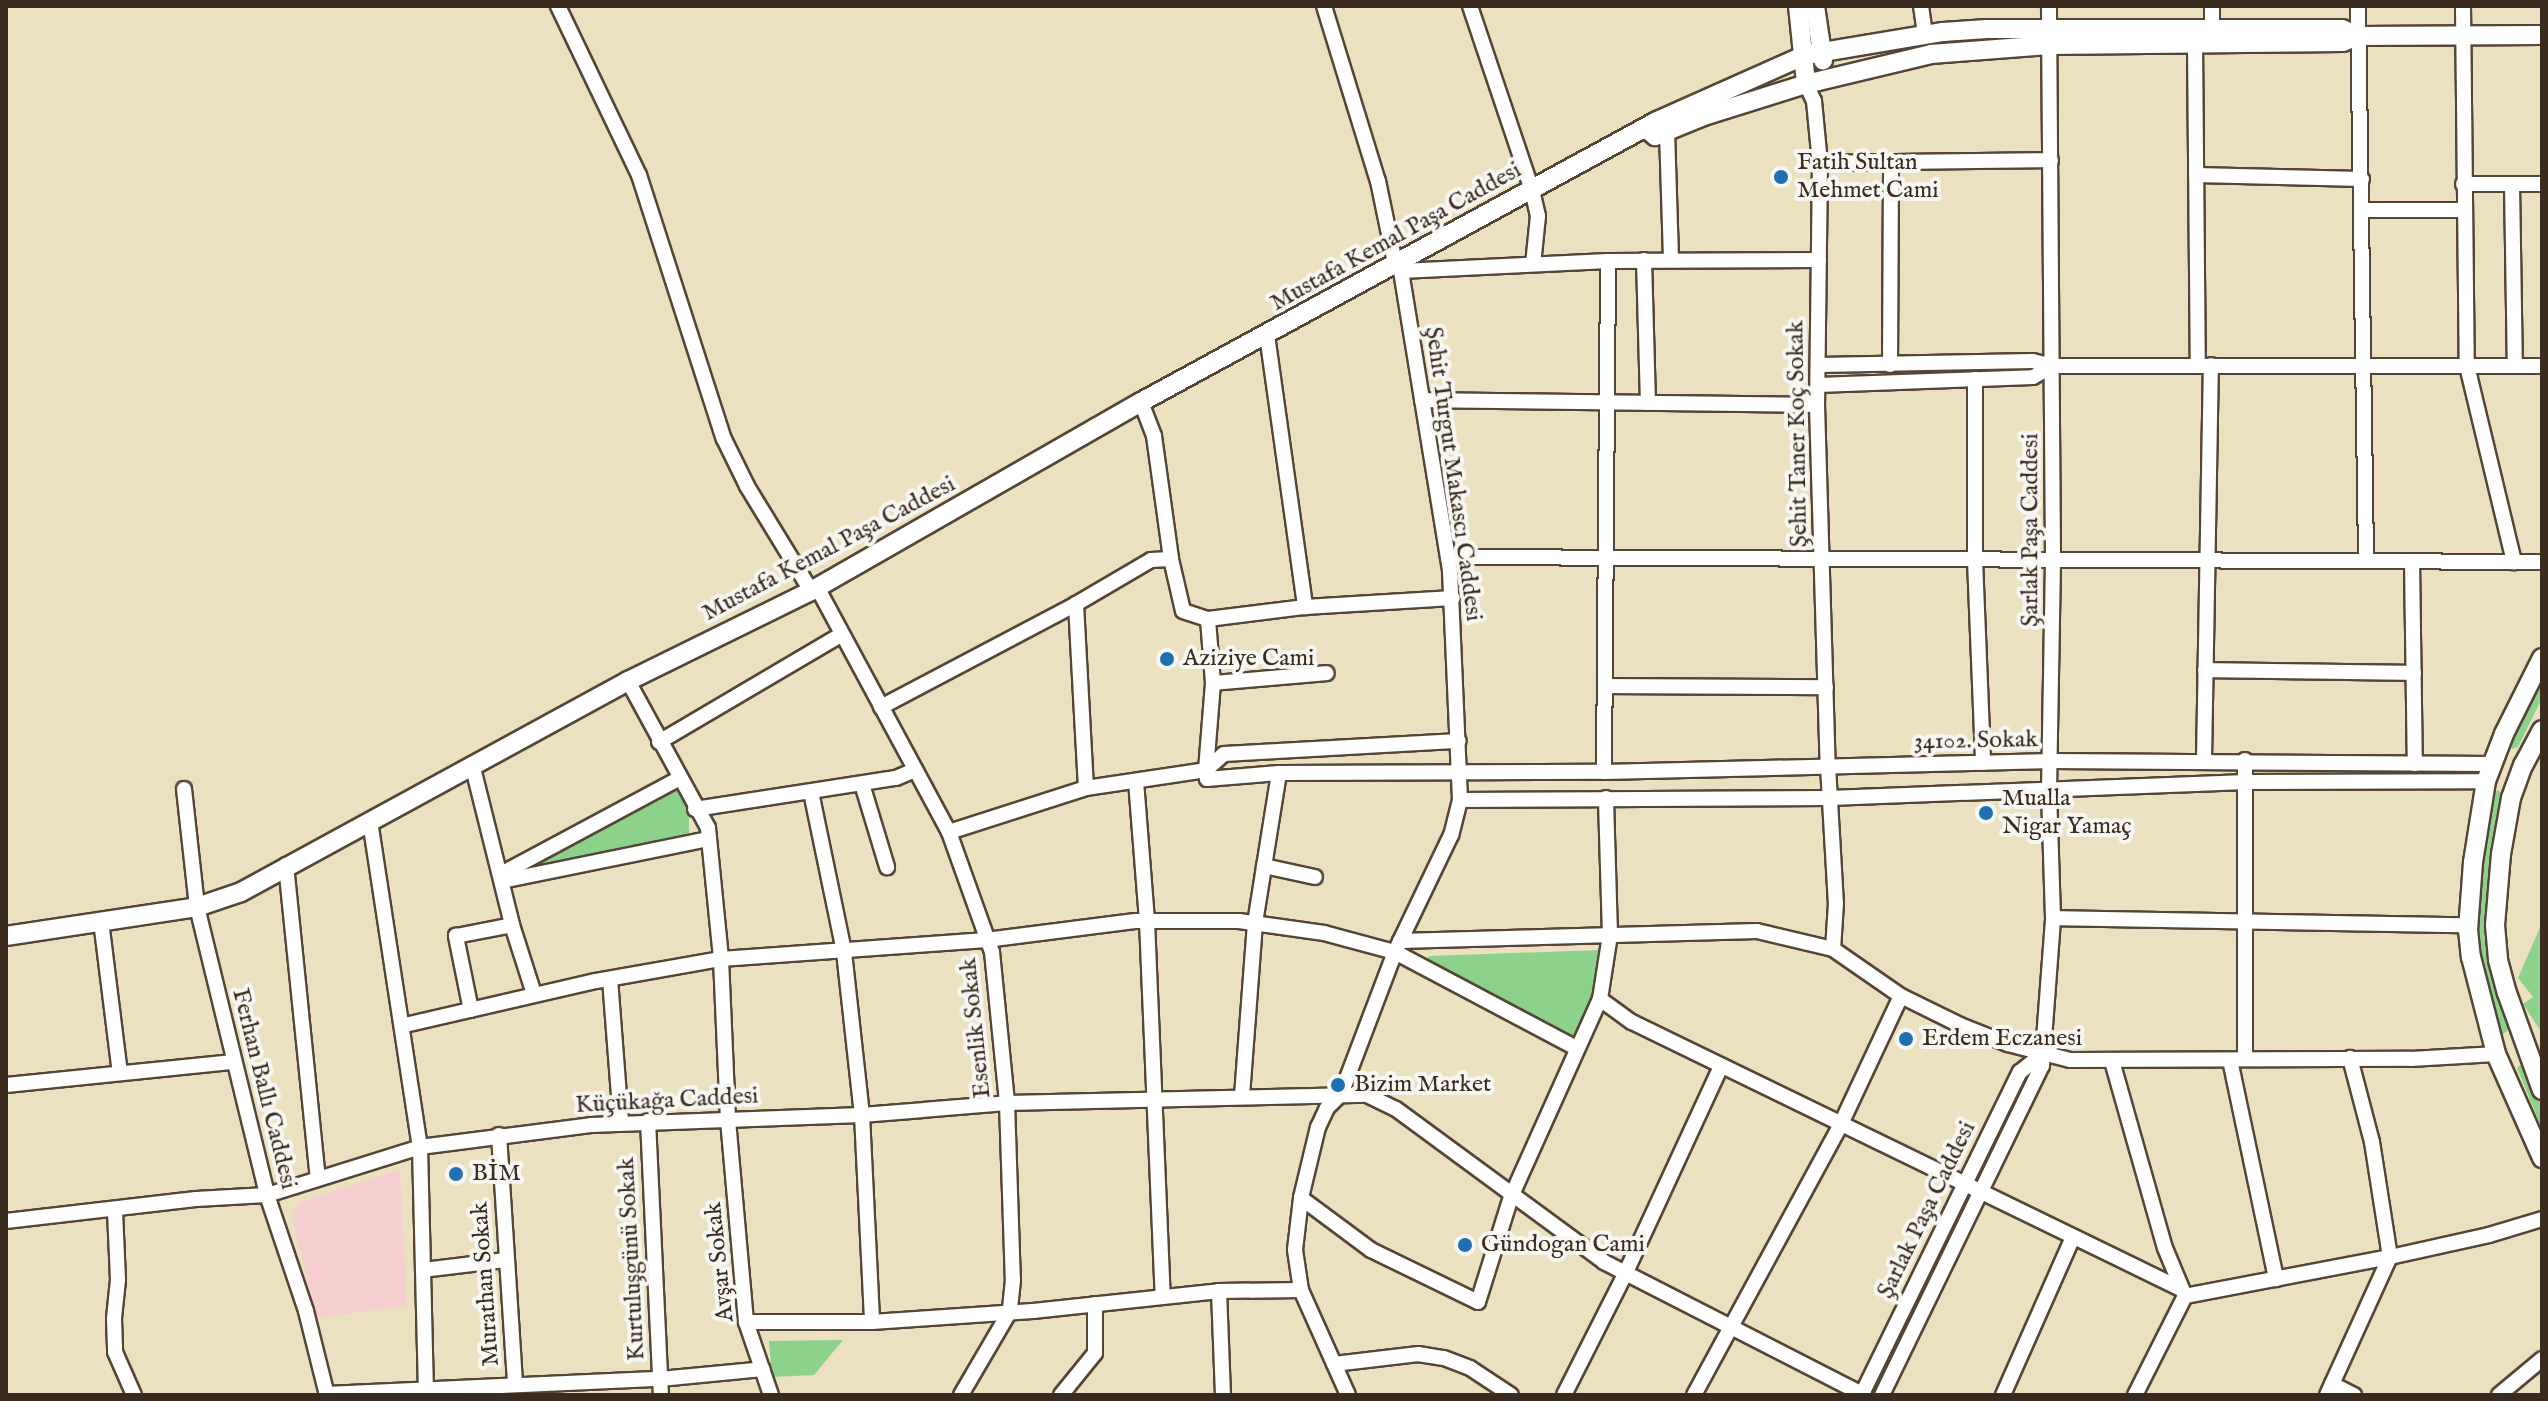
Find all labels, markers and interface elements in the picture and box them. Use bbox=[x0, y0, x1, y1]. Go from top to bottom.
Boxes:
place label: Fatih Sultan Mehmet Cami bbox=[1797, 149, 1939, 205]
street label: Mustafa Kemal Paşa Caddesi bbox=[1266, 156, 1526, 318]
marker: Fatih Sultan Mehmet Cami bbox=[1772, 168, 1790, 186]
street label: Şehit Taner Koç Sokak bbox=[1782, 320, 1814, 548]
street label: Şehit Turgut Makascı Caddesi bbox=[1418, 325, 1488, 623]
street label: Şarlak Paşa Caddesi bbox=[2017, 433, 2045, 627]
street label: Mustafa Kemal Paşa Caddesi bbox=[698, 470, 960, 628]
place label: Aziziye Cami bbox=[1183, 645, 1314, 673]
marker: Aziziye Cami bbox=[1158, 650, 1176, 668]
street label: 34102. Sokak bbox=[1914, 726, 2038, 756]
place label: Mualla Nigar Yamaç bbox=[2002, 785, 2132, 841]
marker: Mualla Nigar Yamaç bbox=[1977, 804, 1995, 822]
street label: Esenlik Sokak bbox=[954, 956, 998, 1100]
street label: Ferhan Ballı Caddesi bbox=[225, 986, 303, 1192]
place label: Erdem Eczanesi bbox=[1922, 1025, 2082, 1053]
marker: Erdem Eczanesi bbox=[1897, 1030, 1915, 1048]
place label: Bizim Market bbox=[1354, 1071, 1491, 1099]
marker: Bizim Market bbox=[1329, 1076, 1347, 1094]
street label: Küçükağa Caddesi bbox=[575, 1082, 759, 1120]
street label: Şarlak Paşa Caddesi bbox=[1872, 1117, 1982, 1303]
street label: Kurtuluşgünü Sokak bbox=[612, 1157, 652, 1361]
place label: BİM bbox=[472, 1160, 521, 1188]
marker: BİM bbox=[447, 1165, 465, 1183]
street label: Murathan Sokak bbox=[466, 1201, 506, 1367]
street label: Avşar Sokak bbox=[699, 1201, 741, 1323]
place label: Gündogan Cami bbox=[1481, 1231, 1645, 1259]
marker: Gündogan Cami bbox=[1456, 1236, 1474, 1254]

